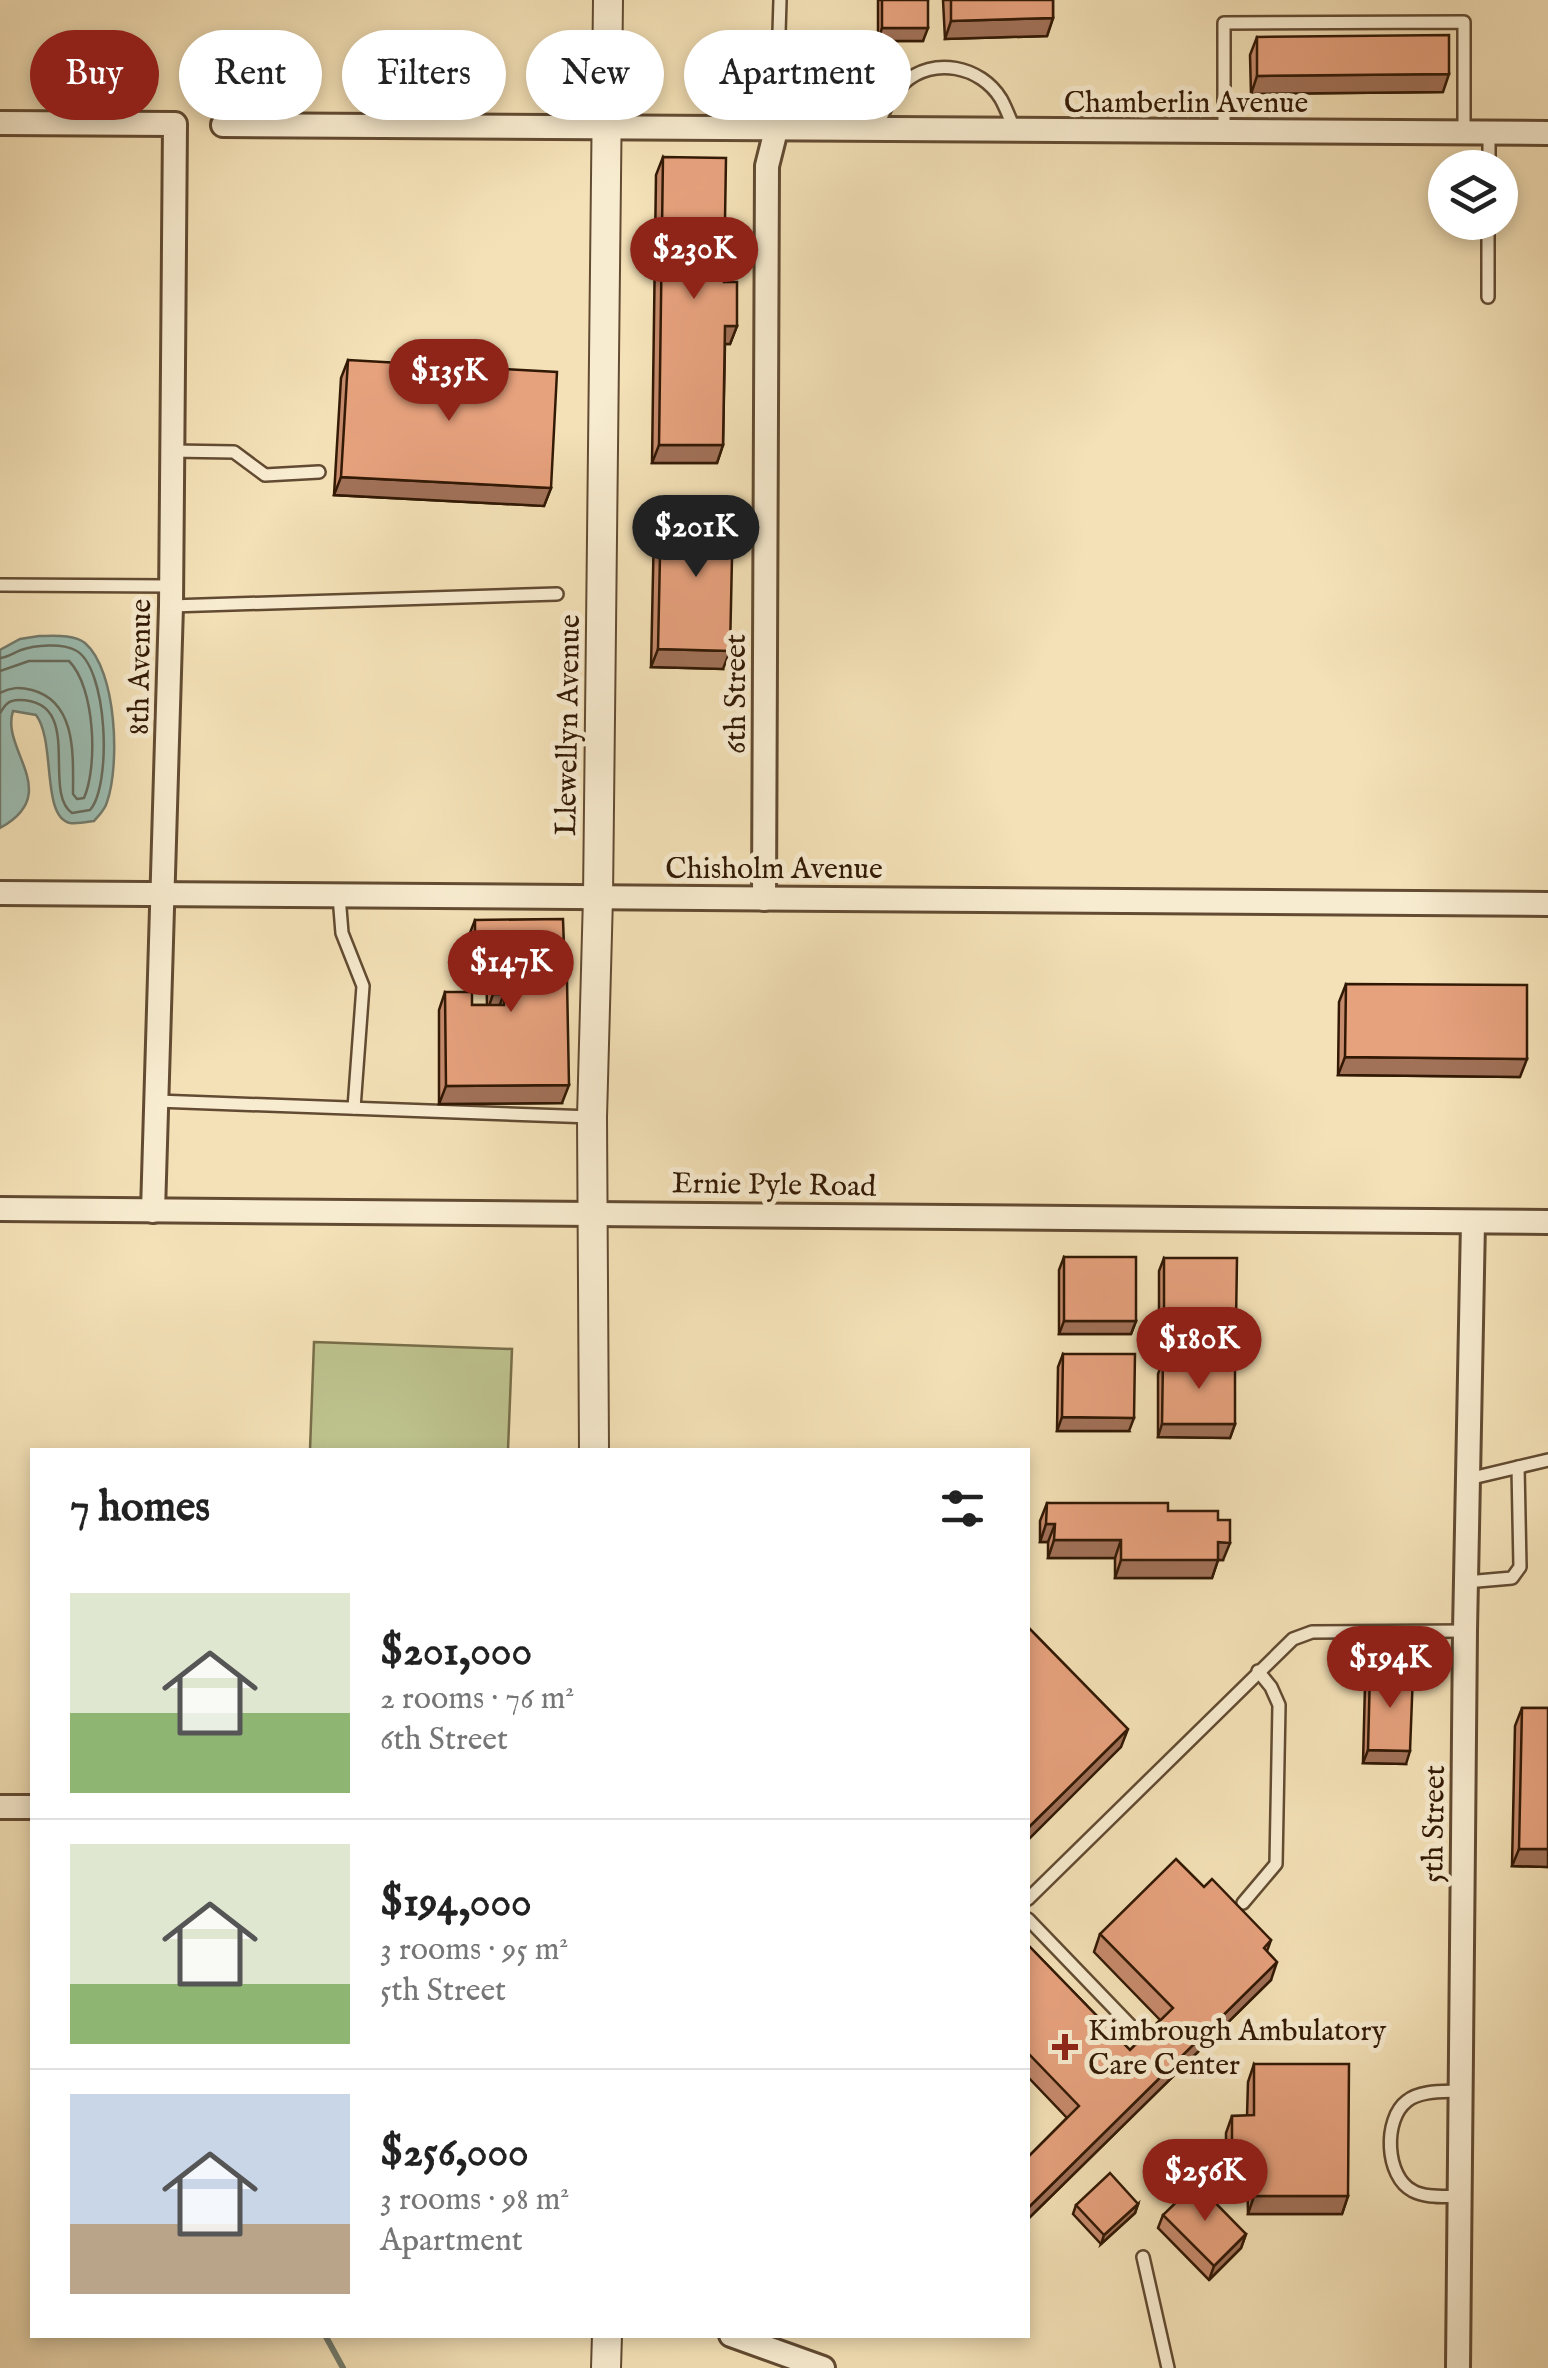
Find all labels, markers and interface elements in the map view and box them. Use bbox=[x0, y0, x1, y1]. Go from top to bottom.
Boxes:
chip: Buy bbox=[30, 30, 159, 120]
chip: Rent bbox=[179, 30, 322, 120]
chip: Filters bbox=[342, 30, 506, 120]
chip: New bbox=[526, 30, 664, 120]
chip: Apartment bbox=[684, 30, 911, 120]
street label: Chamberlin Avenue bbox=[1064, 85, 1308, 123]
map controls bbox=[1428, 150, 1518, 240]
button: layers bbox=[1428, 150, 1518, 240]
pin: $230K bbox=[624, 217, 764, 302]
text: $230K bbox=[652, 229, 736, 270]
pin: $135K bbox=[379, 339, 519, 424]
text: $135K bbox=[411, 351, 487, 392]
pin: $201K bbox=[626, 495, 766, 580]
text: $201K bbox=[654, 507, 738, 548]
street label: 8th Avenue bbox=[121, 599, 161, 735]
street label: Llewellyn Avenue bbox=[548, 614, 590, 836]
street label: 6th Street bbox=[718, 634, 756, 754]
street label: Chisholm Avenue bbox=[665, 851, 883, 889]
pin: $147K bbox=[441, 930, 581, 1015]
text: $147K bbox=[470, 942, 552, 983]
street label: Ernie Pyle Road bbox=[671, 1165, 877, 1207]
pin: $180K bbox=[1129, 1307, 1269, 1392]
text: $180K bbox=[1158, 1319, 1240, 1360]
icon: filters bbox=[935, 1481, 990, 1536]
text: 7 homes bbox=[70, 1482, 210, 1535]
text: $201,000 bbox=[380, 1626, 532, 1679]
pin: $194K bbox=[1320, 1626, 1460, 1711]
icon: home bbox=[150, 1633, 270, 1753]
text: $194K bbox=[1349, 1638, 1431, 1679]
text: 2 rooms · 76 m² bbox=[380, 1679, 574, 1720]
text: 6th Street bbox=[380, 1720, 508, 1761]
street label: 5th Street bbox=[1415, 1765, 1455, 1883]
text: $194,000 bbox=[380, 1877, 532, 1930]
icon: home bbox=[150, 1884, 270, 2004]
text: 3 rooms · 95 m² bbox=[380, 1930, 568, 1971]
text: 5th Street bbox=[380, 1971, 506, 2012]
place label: Kimbrough Ambulatory Care Center bbox=[1088, 2013, 1386, 2085]
marker: Kimbrough Ambulatory Care Center bbox=[1052, 2034, 1078, 2060]
text: $256,000 bbox=[380, 2127, 529, 2180]
icon: home bbox=[150, 2134, 270, 2254]
pin: $256K bbox=[1135, 2139, 1275, 2224]
text: $256K bbox=[1165, 2151, 1245, 2192]
text: 3 rooms · 98 m² bbox=[380, 2180, 569, 2221]
text: Apartment bbox=[380, 2221, 523, 2262]

